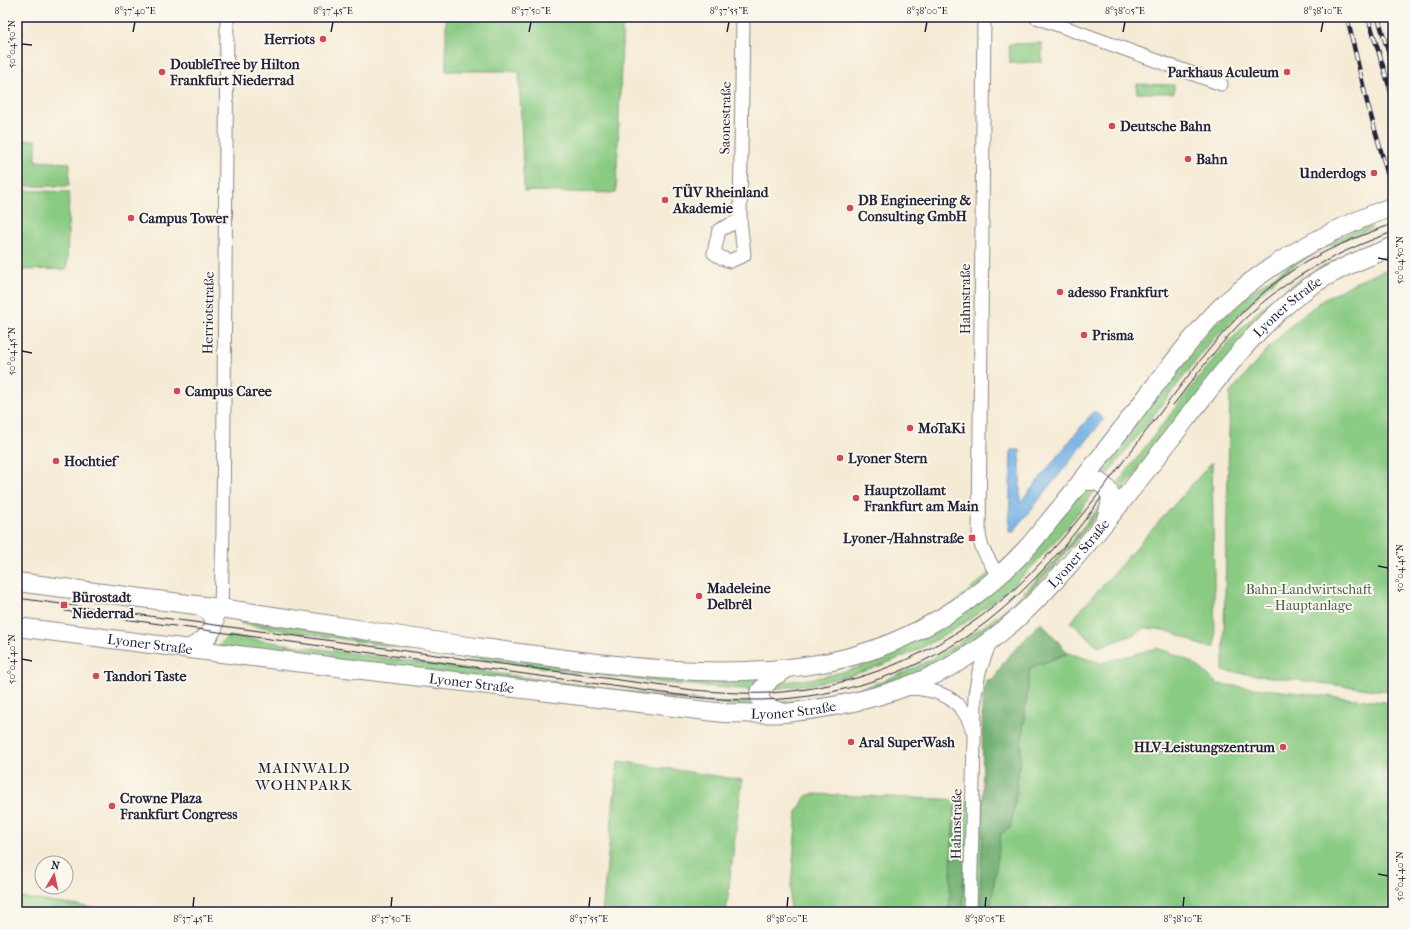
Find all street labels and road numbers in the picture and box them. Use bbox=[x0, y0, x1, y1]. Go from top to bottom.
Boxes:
street label: Saonestraße bbox=[716, 81, 735, 155]
street label: Hahnstraße bbox=[957, 264, 974, 334]
street label: Herriotstraße bbox=[199, 271, 218, 355]
street label: Lyoner Straße bbox=[1249, 273, 1325, 341]
street label: Lyoner Straße bbox=[1044, 516, 1113, 592]
street label: Lyoner Straße bbox=[106, 631, 193, 658]
street label: Lyoner Straße bbox=[428, 670, 515, 697]
street label: Lyoner Straße bbox=[751, 698, 838, 723]
street label: Hahnstraße bbox=[947, 788, 966, 860]

